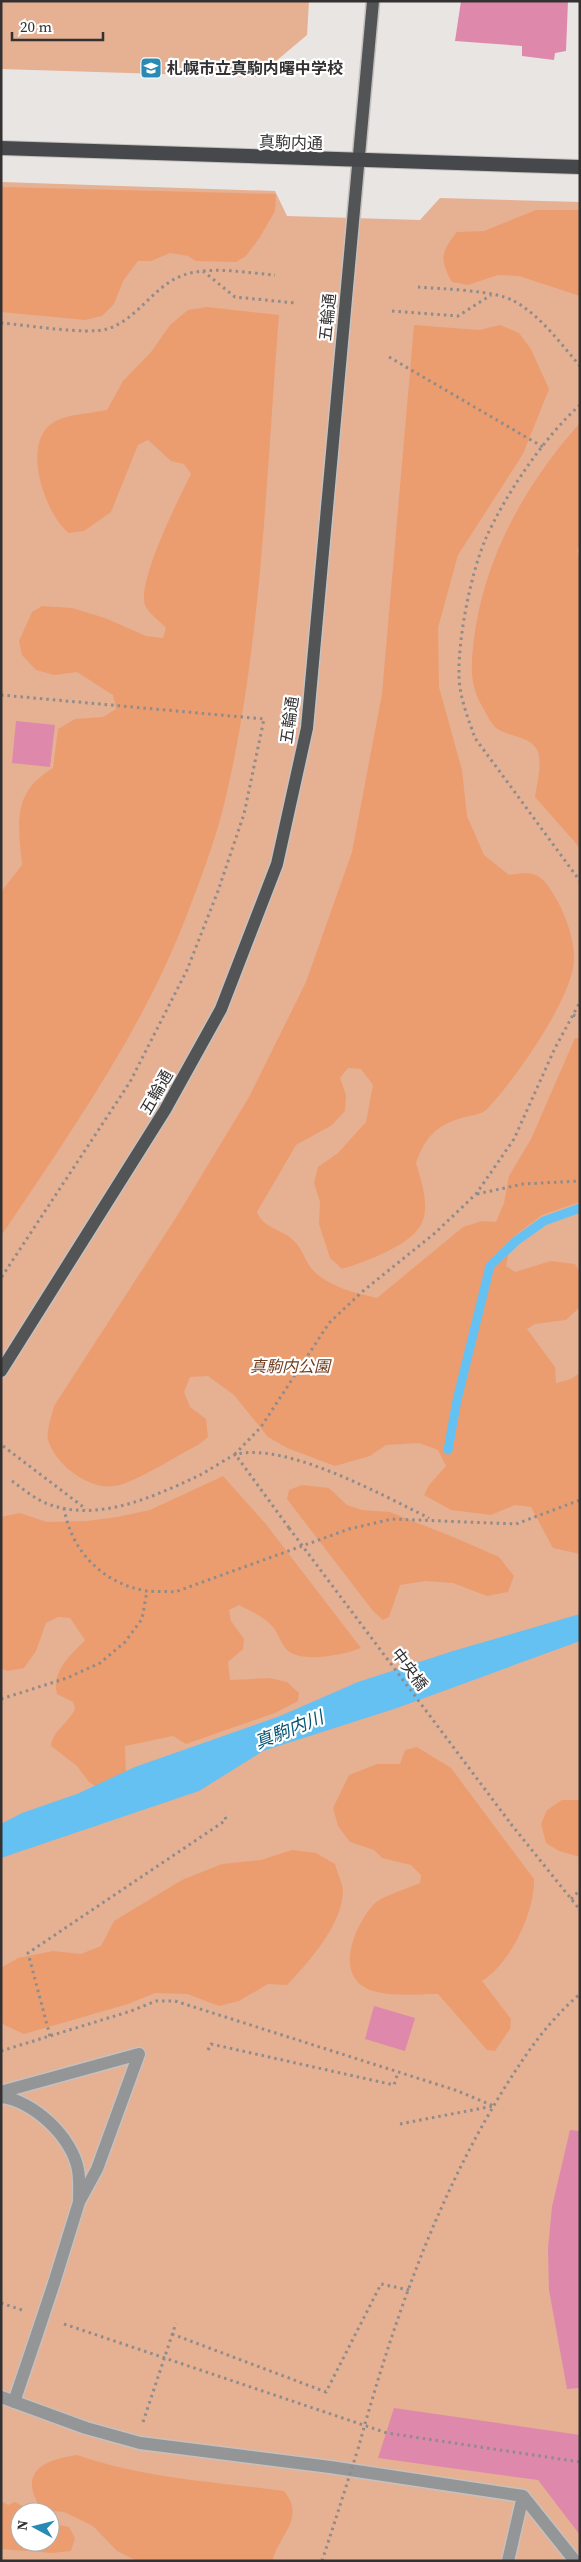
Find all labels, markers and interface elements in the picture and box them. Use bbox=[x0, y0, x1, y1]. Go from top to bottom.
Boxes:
scale bar bbox=[12, 10, 104, 42]
text: 20 m bbox=[20, 16, 52, 37]
school or university icon: 札幌市立真駒内曙中学校 bbox=[139, 56, 163, 80]
place label: 札幌市立真駒内曙中学校 bbox=[167, 57, 343, 79]
street label: 真駒内通 bbox=[259, 130, 323, 154]
street label: 五輪通 bbox=[314, 292, 340, 342]
street label: 五輪通 bbox=[275, 695, 303, 745]
street label: 五輪通 bbox=[134, 1066, 178, 1118]
park label: 真駒内公園 bbox=[250, 1355, 332, 1377]
street label: 中央橋 bbox=[387, 1643, 433, 1695]
water label: 真駒内川 bbox=[251, 1704, 329, 1755]
north arrow bbox=[10, 2502, 60, 2552]
text: N bbox=[12, 2519, 33, 2532]

